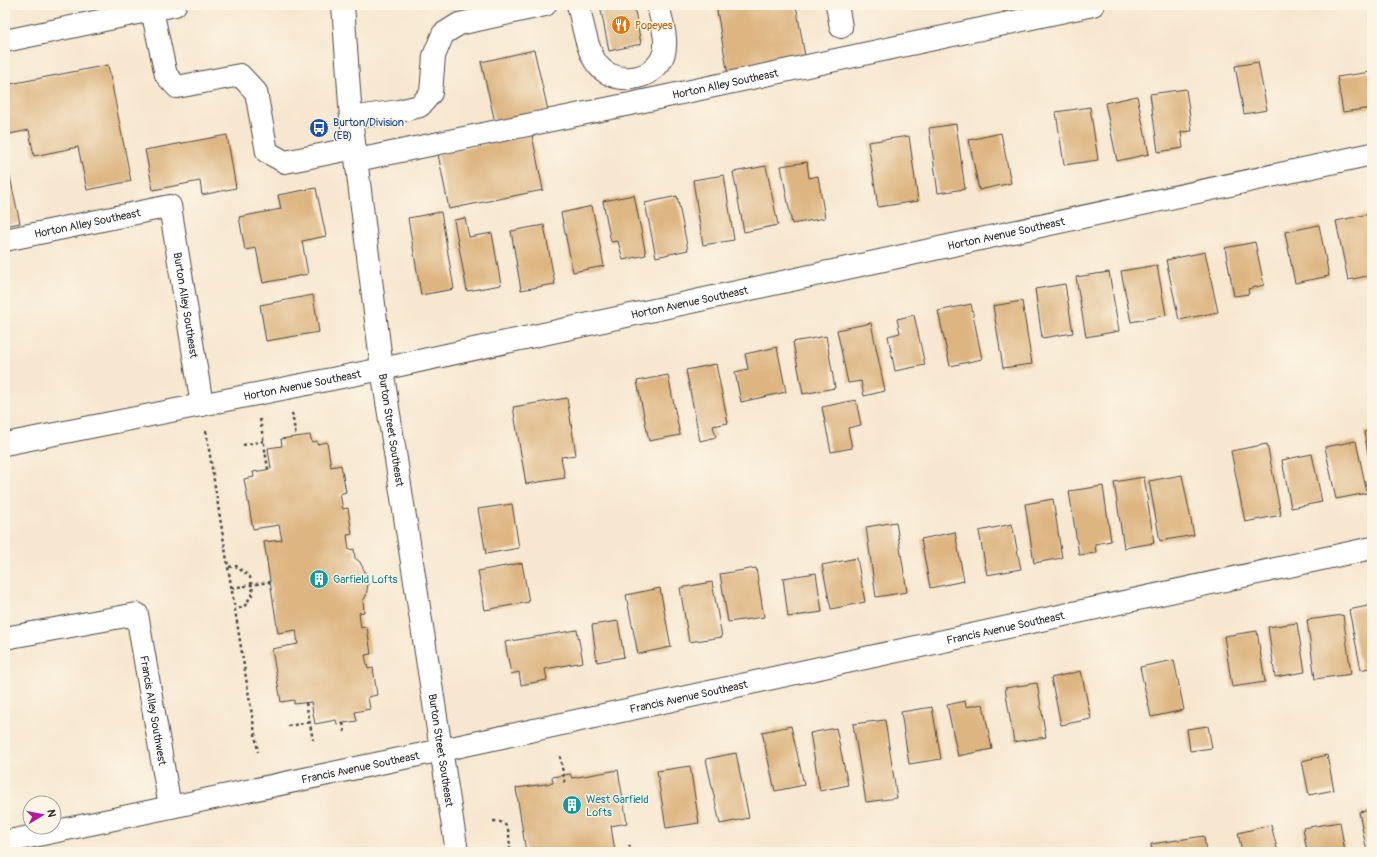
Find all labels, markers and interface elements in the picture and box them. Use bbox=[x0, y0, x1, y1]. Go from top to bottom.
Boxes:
restaurant icon: Popeyes bbox=[610, 14, 632, 36]
place label: Popeyes bbox=[635, 19, 673, 32]
street label: Horton Alley Southeast bbox=[671, 66, 780, 101]
place label: Burton/Division (EB) bbox=[333, 116, 404, 142]
bus stop icon: Burton/Division (EB) bbox=[308, 117, 330, 139]
street label: Horton Alley Southeast bbox=[33, 206, 142, 240]
street label: Horton Avenue Southeast bbox=[946, 214, 1066, 252]
street label: Burton Alley Southeast bbox=[171, 251, 201, 360]
street label: Horton Avenue Southeast bbox=[630, 283, 750, 321]
street label: Horton Avenue Southeast bbox=[242, 367, 363, 403]
street label: Burton Street Southeast bbox=[376, 373, 407, 488]
building icon: Garfield Lofts bbox=[308, 568, 330, 590]
place label: Garfield Lofts bbox=[333, 573, 398, 586]
street label: Francis Avenue Southeast bbox=[945, 608, 1066, 647]
street label: Francis Alley Southwest bbox=[138, 655, 169, 767]
street label: Francis Avenue Southeast bbox=[629, 677, 749, 716]
street label: Burton Street Southeast bbox=[426, 693, 456, 808]
street label: Francis Avenue Southeast bbox=[300, 748, 421, 786]
place label: West Garfield Lofts bbox=[586, 793, 649, 819]
building icon: West Garfield Lofts bbox=[561, 794, 583, 816]
north arrow bbox=[22, 795, 62, 835]
text: N bbox=[44, 809, 59, 819]

